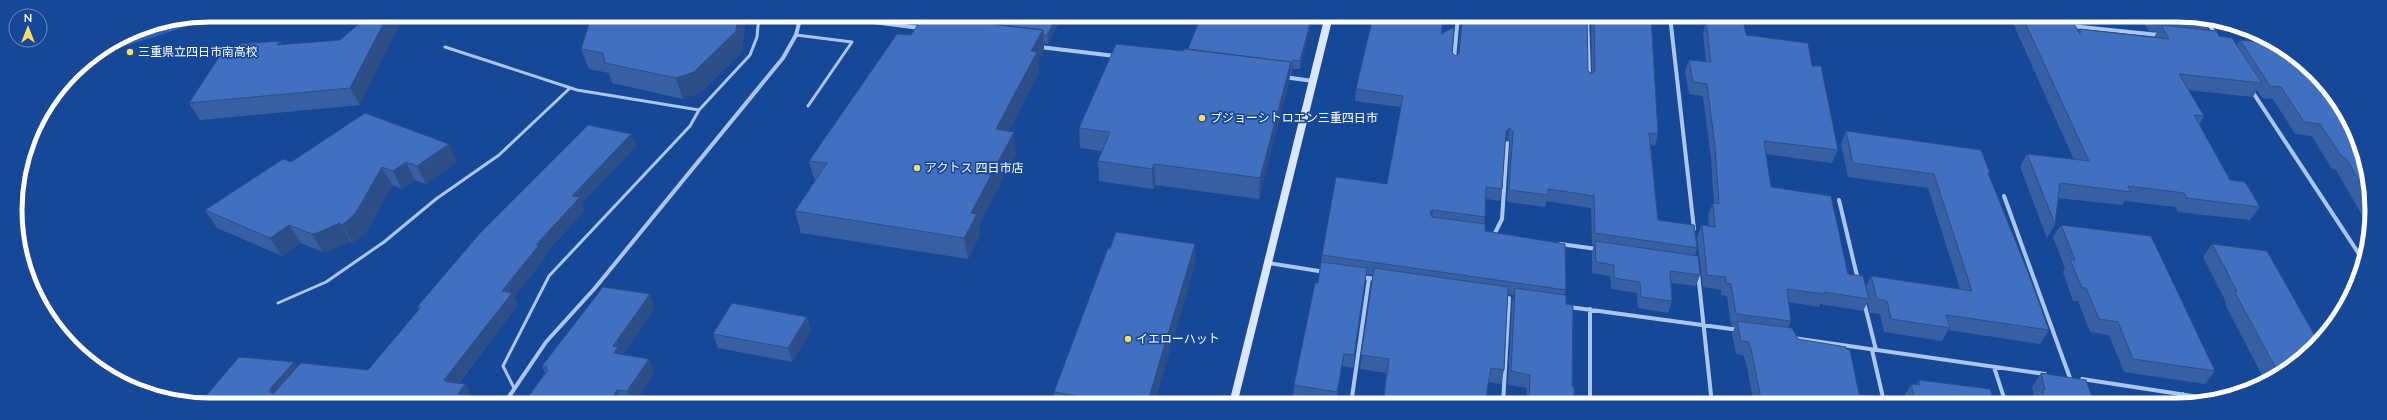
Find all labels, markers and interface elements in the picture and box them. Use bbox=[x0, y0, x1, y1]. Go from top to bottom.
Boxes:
north arrow bbox=[8, 8, 48, 48]
text: N bbox=[24, 11, 32, 24]
place label: 三重県立四日市南高校 bbox=[138, 44, 258, 59]
marker: 三重県立四日市南高校 bbox=[125, 47, 135, 57]
place label: プジョーシトロエン三重四日市 bbox=[1210, 110, 1378, 125]
marker: プジョーシトロエン三重四日市 bbox=[1197, 113, 1207, 123]
place label: アクトス 四日市店 bbox=[925, 160, 1023, 175]
marker: アクトス 四日市店 bbox=[912, 163, 922, 173]
place label: イエローハット bbox=[1136, 331, 1220, 346]
marker: イエローハット bbox=[1123, 334, 1133, 344]

